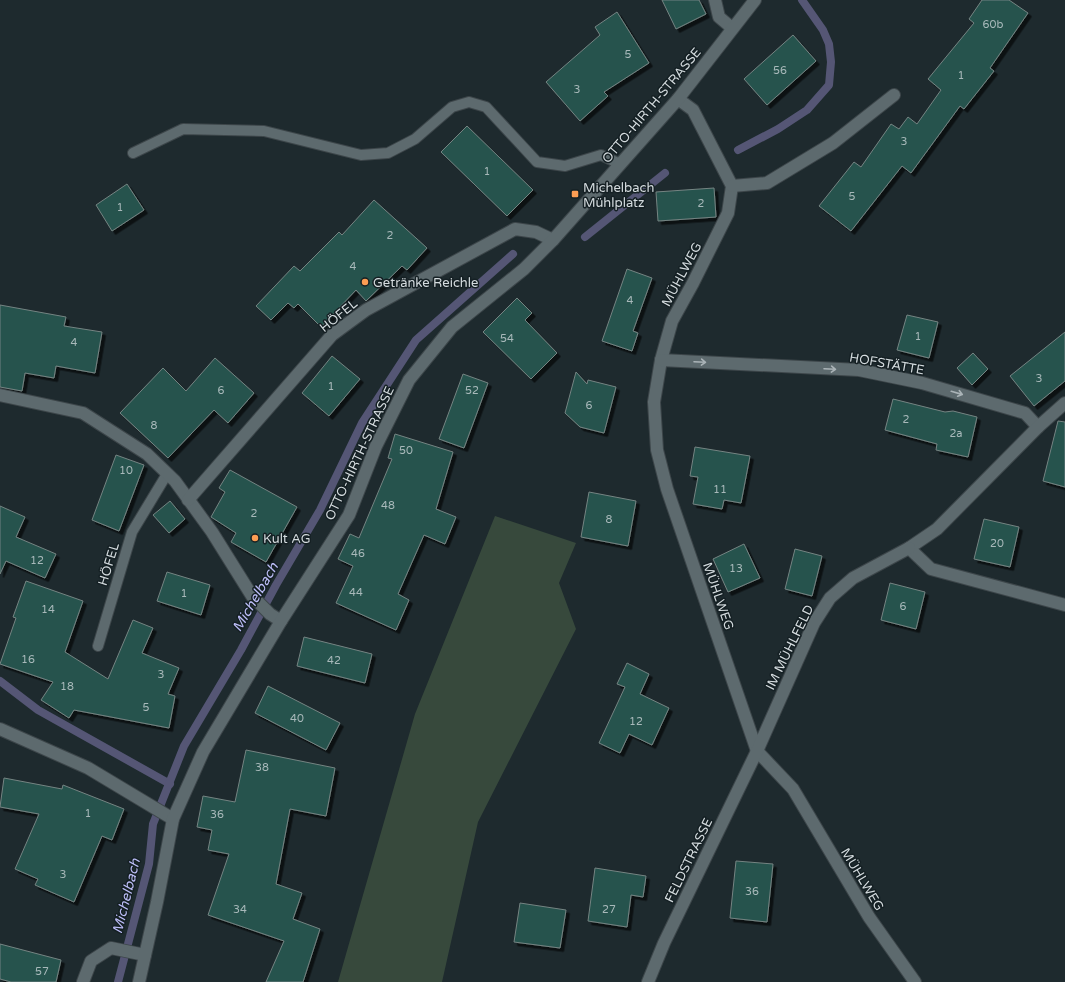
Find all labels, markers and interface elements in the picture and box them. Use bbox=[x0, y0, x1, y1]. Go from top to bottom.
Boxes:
house number: 60b bbox=[983, 18, 1003, 31]
street label: OTTO-HIRTH-STRASSE bbox=[599, 45, 705, 167]
house number: 5 bbox=[625, 48, 632, 61]
house number: 56 bbox=[773, 64, 787, 77]
house number: 1 bbox=[958, 69, 964, 82]
house number: 3 bbox=[574, 83, 581, 96]
house number: 3 bbox=[901, 135, 908, 148]
house number: 1 bbox=[484, 165, 490, 178]
place label: Michelbach Mühlplatz bbox=[583, 180, 654, 211]
marker: Michelbach Mühlplatz bbox=[570, 189, 580, 199]
house number: 5 bbox=[849, 190, 856, 203]
house number: 2 bbox=[698, 197, 705, 210]
house number: 1 bbox=[117, 201, 123, 214]
house number: 2 bbox=[387, 229, 394, 242]
street label: MÜHLWEG bbox=[658, 240, 705, 309]
house number: 4 bbox=[350, 260, 357, 273]
place label: Getränke Reichle bbox=[373, 275, 478, 291]
marker: Getränke Reichle bbox=[360, 277, 370, 287]
house number: 4 bbox=[627, 294, 634, 307]
street label: HÖFEL bbox=[316, 295, 361, 336]
house number: 1 bbox=[915, 330, 921, 343]
house number: 54 bbox=[500, 332, 514, 345]
house number: 4 bbox=[71, 336, 78, 349]
street label: HOFSTÄTTE bbox=[848, 350, 926, 378]
one-way arrow bbox=[693, 358, 706, 366]
one-way arrow bbox=[823, 365, 836, 372]
house number: 3 bbox=[1036, 372, 1043, 385]
house number: 1 bbox=[328, 380, 334, 393]
house number: 6 bbox=[218, 384, 225, 397]
street label: OTTO-HIRTH-STRASSE bbox=[322, 384, 398, 523]
house number: 52 bbox=[465, 384, 479, 397]
one-way arrow bbox=[950, 390, 963, 397]
house number: 6 bbox=[586, 399, 593, 412]
house number: 2 bbox=[903, 413, 910, 426]
house number: 8 bbox=[151, 419, 158, 432]
house number: 2a bbox=[949, 427, 963, 440]
house number: 50 bbox=[399, 444, 413, 457]
house number: 10 bbox=[119, 464, 133, 477]
house number: 11 bbox=[713, 483, 727, 496]
house number: 48 bbox=[381, 499, 395, 512]
house number: 2 bbox=[251, 507, 258, 520]
house number: 8 bbox=[606, 513, 613, 526]
place label: Kult AG bbox=[263, 531, 311, 547]
marker: Kult AG bbox=[250, 533, 260, 543]
house number: 20 bbox=[990, 537, 1004, 550]
street label: HÖFEL bbox=[95, 540, 123, 588]
house number: 46 bbox=[351, 547, 365, 560]
house number: 12 bbox=[30, 554, 44, 567]
water label: Michelbach bbox=[229, 559, 282, 635]
street label: MÜHLWEG bbox=[699, 560, 737, 632]
house number: 13 bbox=[729, 562, 743, 575]
house number: 44 bbox=[349, 586, 363, 599]
house number: 1 bbox=[181, 587, 187, 600]
house number: 6 bbox=[900, 600, 907, 613]
street label: IM MÜHLFELD bbox=[762, 602, 818, 693]
house number: 14 bbox=[41, 603, 55, 616]
house number: 16 bbox=[21, 653, 35, 666]
house number: 42 bbox=[327, 654, 341, 667]
house number: 3 bbox=[158, 668, 165, 681]
house number: 18 bbox=[60, 680, 74, 693]
house number: 5 bbox=[143, 701, 150, 714]
house number: 40 bbox=[290, 712, 304, 725]
house number: 12 bbox=[629, 715, 643, 728]
house number: 38 bbox=[255, 761, 269, 774]
house number: 1 bbox=[85, 807, 91, 820]
house number: 36 bbox=[210, 808, 224, 821]
street label: FELDSTRASSE bbox=[662, 816, 716, 905]
street label: MÜHLWEG bbox=[837, 845, 887, 914]
water label: Michelbach bbox=[109, 856, 144, 936]
house number: 3 bbox=[60, 868, 67, 881]
house number: 36 bbox=[745, 885, 759, 898]
house number: 34 bbox=[233, 903, 247, 916]
house number: 27 bbox=[602, 903, 616, 916]
house number: 57 bbox=[35, 965, 49, 978]

